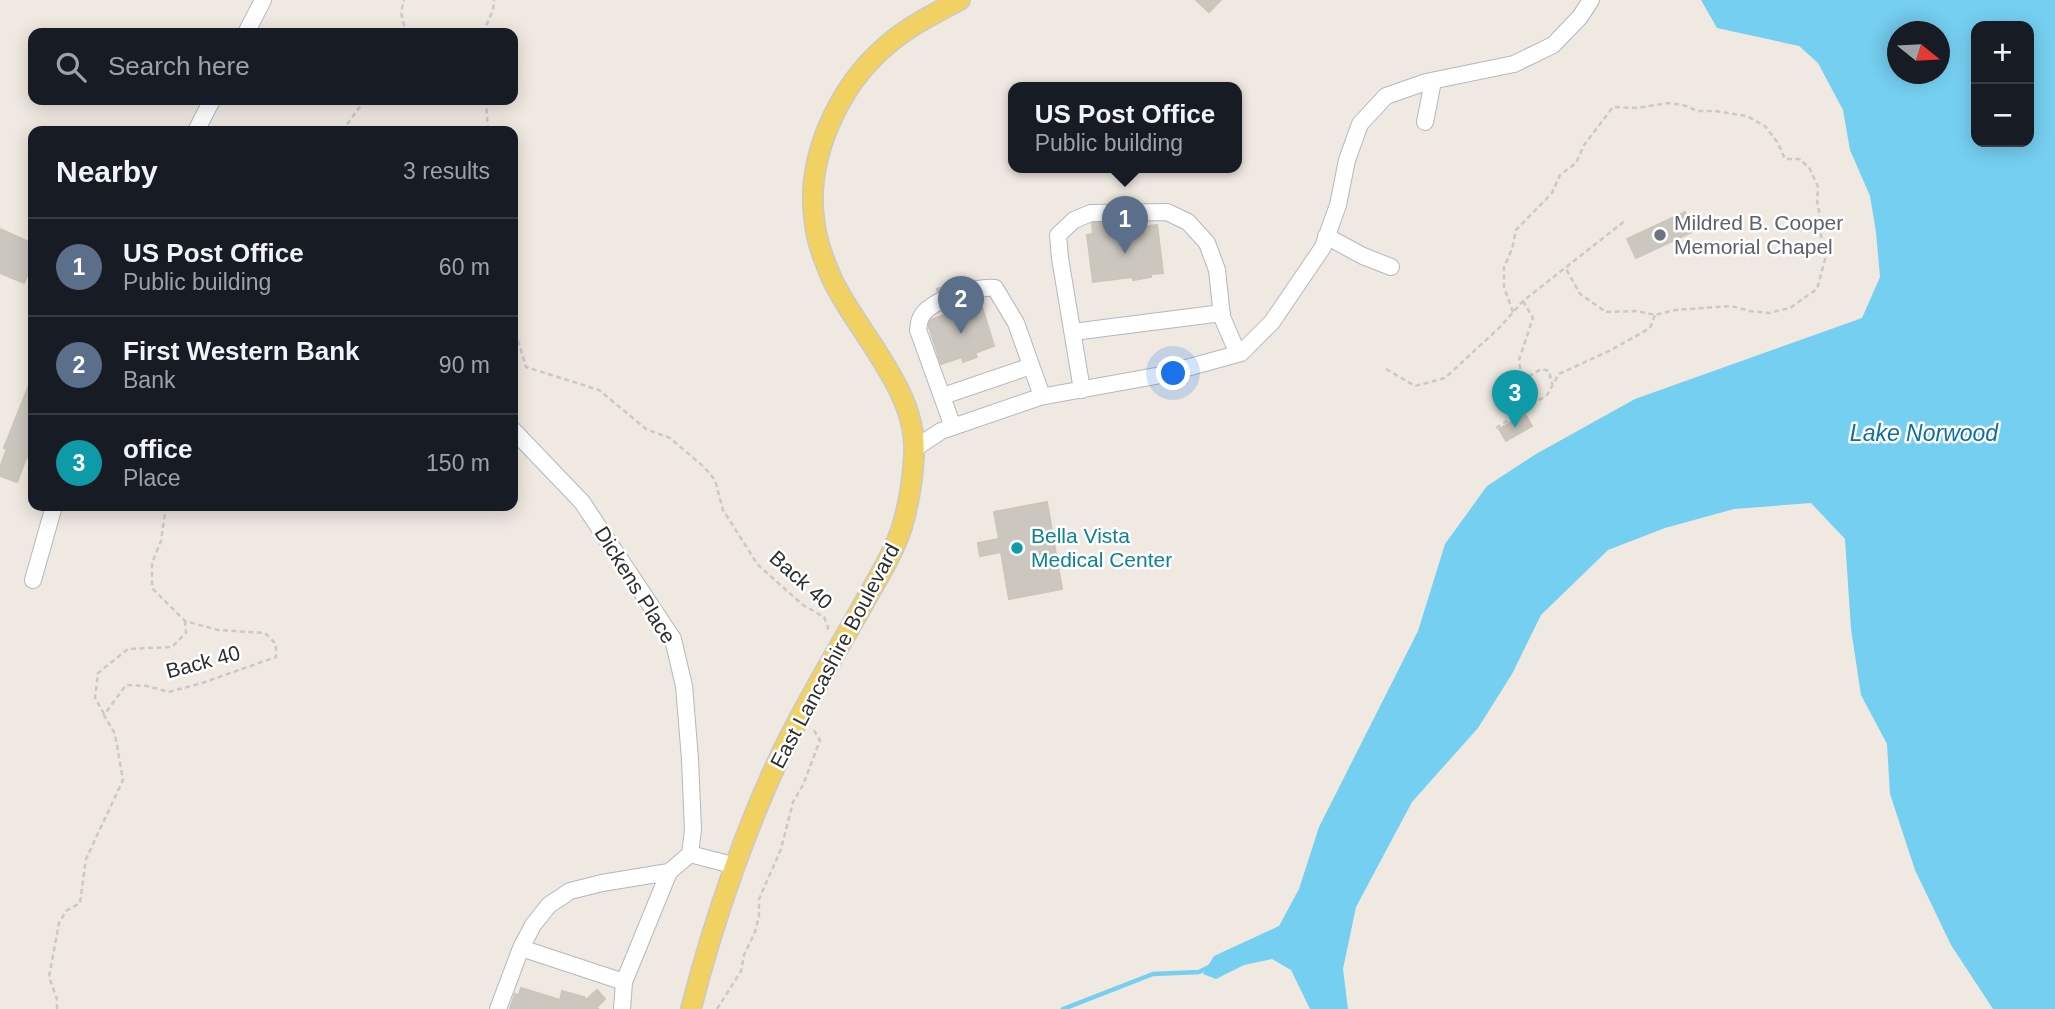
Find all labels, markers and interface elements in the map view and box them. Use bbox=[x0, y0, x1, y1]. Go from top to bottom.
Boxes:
north arrow bbox=[1887, 21, 1950, 84]
map controls bbox=[1971, 21, 2034, 147]
button: + bbox=[1971, 21, 2034, 84]
search box bbox=[28, 28, 518, 105]
icon: search bbox=[52, 48, 90, 86]
text: Search here bbox=[108, 51, 250, 81]
popup bbox=[1008, 82, 1242, 173]
button: − bbox=[1971, 84, 2034, 147]
text: US Post Office bbox=[1035, 99, 1215, 129]
text: Public building bbox=[1035, 130, 1183, 156]
text: Nearby bbox=[56, 155, 158, 188]
text: 3 results bbox=[403, 158, 490, 184]
pin: 1 bbox=[1102, 196, 1148, 254]
place label: Mildred B. Cooper Memorial Chapel bbox=[1674, 211, 1843, 258]
marker: Mildred B. Cooper Memorial Chapel bbox=[1652, 227, 1668, 243]
text: US Post Office bbox=[123, 238, 304, 268]
text: 1 bbox=[73, 254, 85, 280]
text: 60 m bbox=[439, 254, 490, 280]
text: Public building bbox=[123, 269, 271, 295]
pin: 2 bbox=[938, 276, 984, 334]
text: First Western Bank bbox=[123, 336, 359, 366]
text: 2 bbox=[73, 352, 85, 378]
text: 90 m bbox=[439, 352, 490, 378]
your location bbox=[1156, 356, 1190, 390]
text: Bank bbox=[123, 367, 175, 393]
pin: 3 bbox=[1492, 370, 1538, 428]
water label: Lake Norwood bbox=[1850, 420, 1999, 446]
text: office bbox=[123, 434, 192, 464]
text: 3 bbox=[73, 450, 85, 476]
text: 150 m bbox=[426, 450, 490, 476]
text: Place bbox=[123, 465, 181, 491]
street label: Dickens Place bbox=[590, 522, 680, 647]
place label: Bella Vista Medical Center bbox=[1031, 524, 1172, 571]
street label: East Lancashire Boulevard bbox=[765, 540, 904, 772]
marker: Bella Vista Medical Center bbox=[1009, 540, 1025, 556]
street label: Back 40 bbox=[765, 546, 837, 614]
street label: Back 40 bbox=[163, 641, 242, 682]

